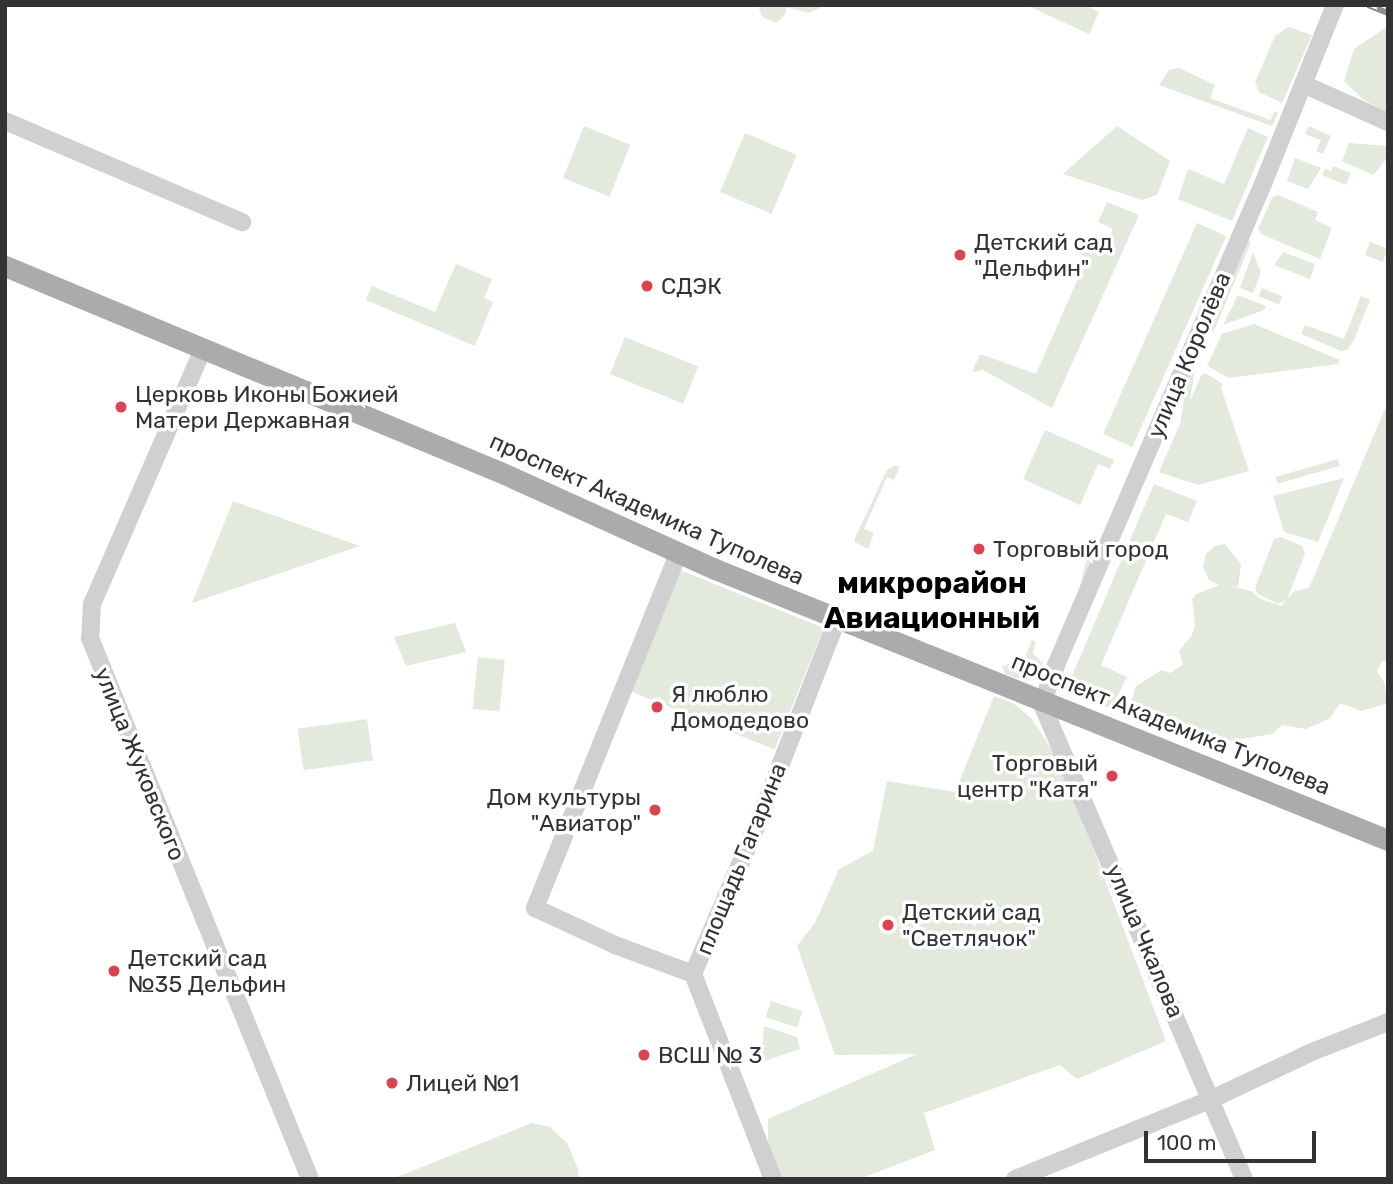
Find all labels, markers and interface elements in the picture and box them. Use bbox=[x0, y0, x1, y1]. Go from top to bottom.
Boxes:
place label: Детский сад "Дельфин" bbox=[974, 228, 1113, 282]
marker: Детский сад "Дельфин" bbox=[952, 247, 968, 263]
street label: улица Королёва bbox=[1142, 268, 1236, 442]
place label: СДЭК bbox=[661, 272, 722, 300]
marker: СДЭК bbox=[639, 278, 655, 294]
place label: Церковь Иконы Божией Матери Державная bbox=[135, 380, 399, 434]
marker: Церковь Иконы Божией Матери Державная bbox=[113, 399, 129, 415]
street label: проспект Академика Туполева bbox=[486, 427, 808, 591]
place label: Торговый город bbox=[993, 535, 1168, 563]
marker: Торговый город bbox=[971, 541, 987, 557]
district label: микрорайон Авиационный bbox=[824, 565, 1040, 636]
street label: проспект Академика Туполева bbox=[1008, 647, 1334, 801]
street label: улица Жуковского bbox=[89, 664, 191, 864]
place label: Я люблю Домодедово bbox=[671, 680, 809, 734]
marker: Я люблю Домодедово bbox=[649, 699, 665, 715]
place label: Торговый центр "Катя" bbox=[957, 749, 1098, 803]
street label: площадь Гагарина bbox=[690, 759, 792, 959]
marker: Торговый центр "Катя" bbox=[1104, 768, 1120, 784]
place label: Дом культуры "Авиатор" bbox=[487, 783, 641, 837]
marker: Дом культуры "Авиатор" bbox=[647, 802, 663, 818]
street label: улица Чкалова bbox=[1100, 860, 1190, 1022]
place label: Детский сад "Светлячок" bbox=[902, 898, 1041, 952]
marker: Детский сад "Светлячок" bbox=[880, 917, 896, 933]
place label: Детский сад №35 Дельфин bbox=[128, 944, 286, 998]
marker: Детский сад №35 Дельфин bbox=[106, 963, 122, 979]
place label: ВСШ № 3 bbox=[658, 1041, 762, 1069]
marker: ВСШ № 3 bbox=[636, 1047, 652, 1063]
place label: Лицей №1 bbox=[406, 1069, 519, 1097]
marker: Лицей №1 bbox=[384, 1075, 400, 1091]
scale bar bbox=[1148, 1118, 1320, 1162]
text: 100 m bbox=[1157, 1130, 1216, 1155]

